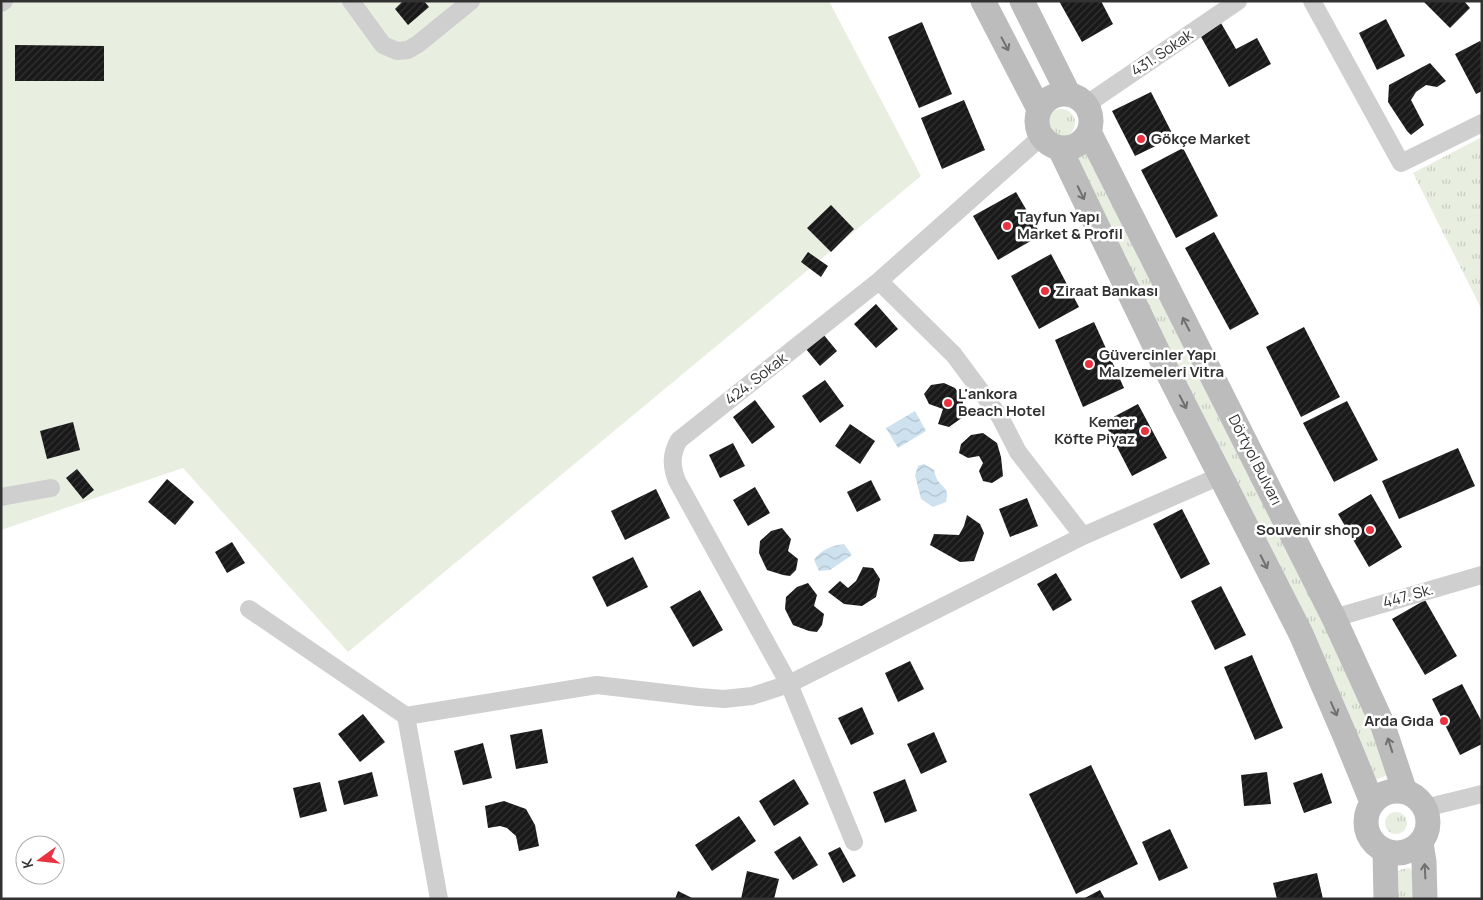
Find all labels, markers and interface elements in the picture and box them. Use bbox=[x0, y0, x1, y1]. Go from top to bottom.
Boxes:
street label: 431. Sokak bbox=[1127, 24, 1197, 81]
one-way arrow bbox=[1000, 37, 1010, 52]
place label: Gökçe Market bbox=[1151, 128, 1251, 149]
marker: Gökçe Market bbox=[1135, 133, 1147, 145]
one-way arrow bbox=[1077, 185, 1086, 200]
place label: Tayfun Yapı Market & Profil bbox=[1017, 206, 1123, 244]
marker: Tayfun Yapı Market & Profil bbox=[1001, 220, 1013, 232]
place label: Ziraat Bankası bbox=[1055, 280, 1158, 301]
marker: Ziraat Bankası bbox=[1039, 285, 1051, 297]
one-way arrow bbox=[1181, 317, 1190, 332]
place label: Güvercinler Yapı Malzemeleri Vitra bbox=[1099, 344, 1224, 382]
street label: 424. Sokak bbox=[720, 347, 792, 410]
marker: Güvercinler Yapı Malzemeleri Vitra bbox=[1083, 358, 1095, 370]
place label: L'ankora Beach Hotel bbox=[958, 383, 1045, 421]
one-way arrow bbox=[1179, 394, 1188, 409]
marker: L'ankora Beach Hotel bbox=[942, 397, 954, 409]
place label: Kemer Köfte Piyaz bbox=[1054, 411, 1135, 449]
street label: Dörtyol Bulvarı bbox=[1224, 411, 1287, 509]
marker: Kemer Köfte Piyaz bbox=[1139, 425, 1151, 437]
place label: Souvenir shop bbox=[1256, 519, 1360, 540]
marker: Souvenir shop bbox=[1364, 524, 1376, 536]
one-way arrow bbox=[1260, 554, 1269, 569]
street label: 447. Sk. bbox=[1380, 578, 1436, 613]
one-way arrow bbox=[1329, 701, 1339, 716]
place label: Arda Gıda bbox=[1364, 710, 1434, 731]
marker: Arda Gıda bbox=[1438, 715, 1450, 727]
one-way arrow bbox=[1385, 738, 1394, 753]
north arrow bbox=[15, 835, 65, 885]
text: K bbox=[16, 856, 37, 870]
one-way arrow bbox=[1420, 863, 1429, 879]

